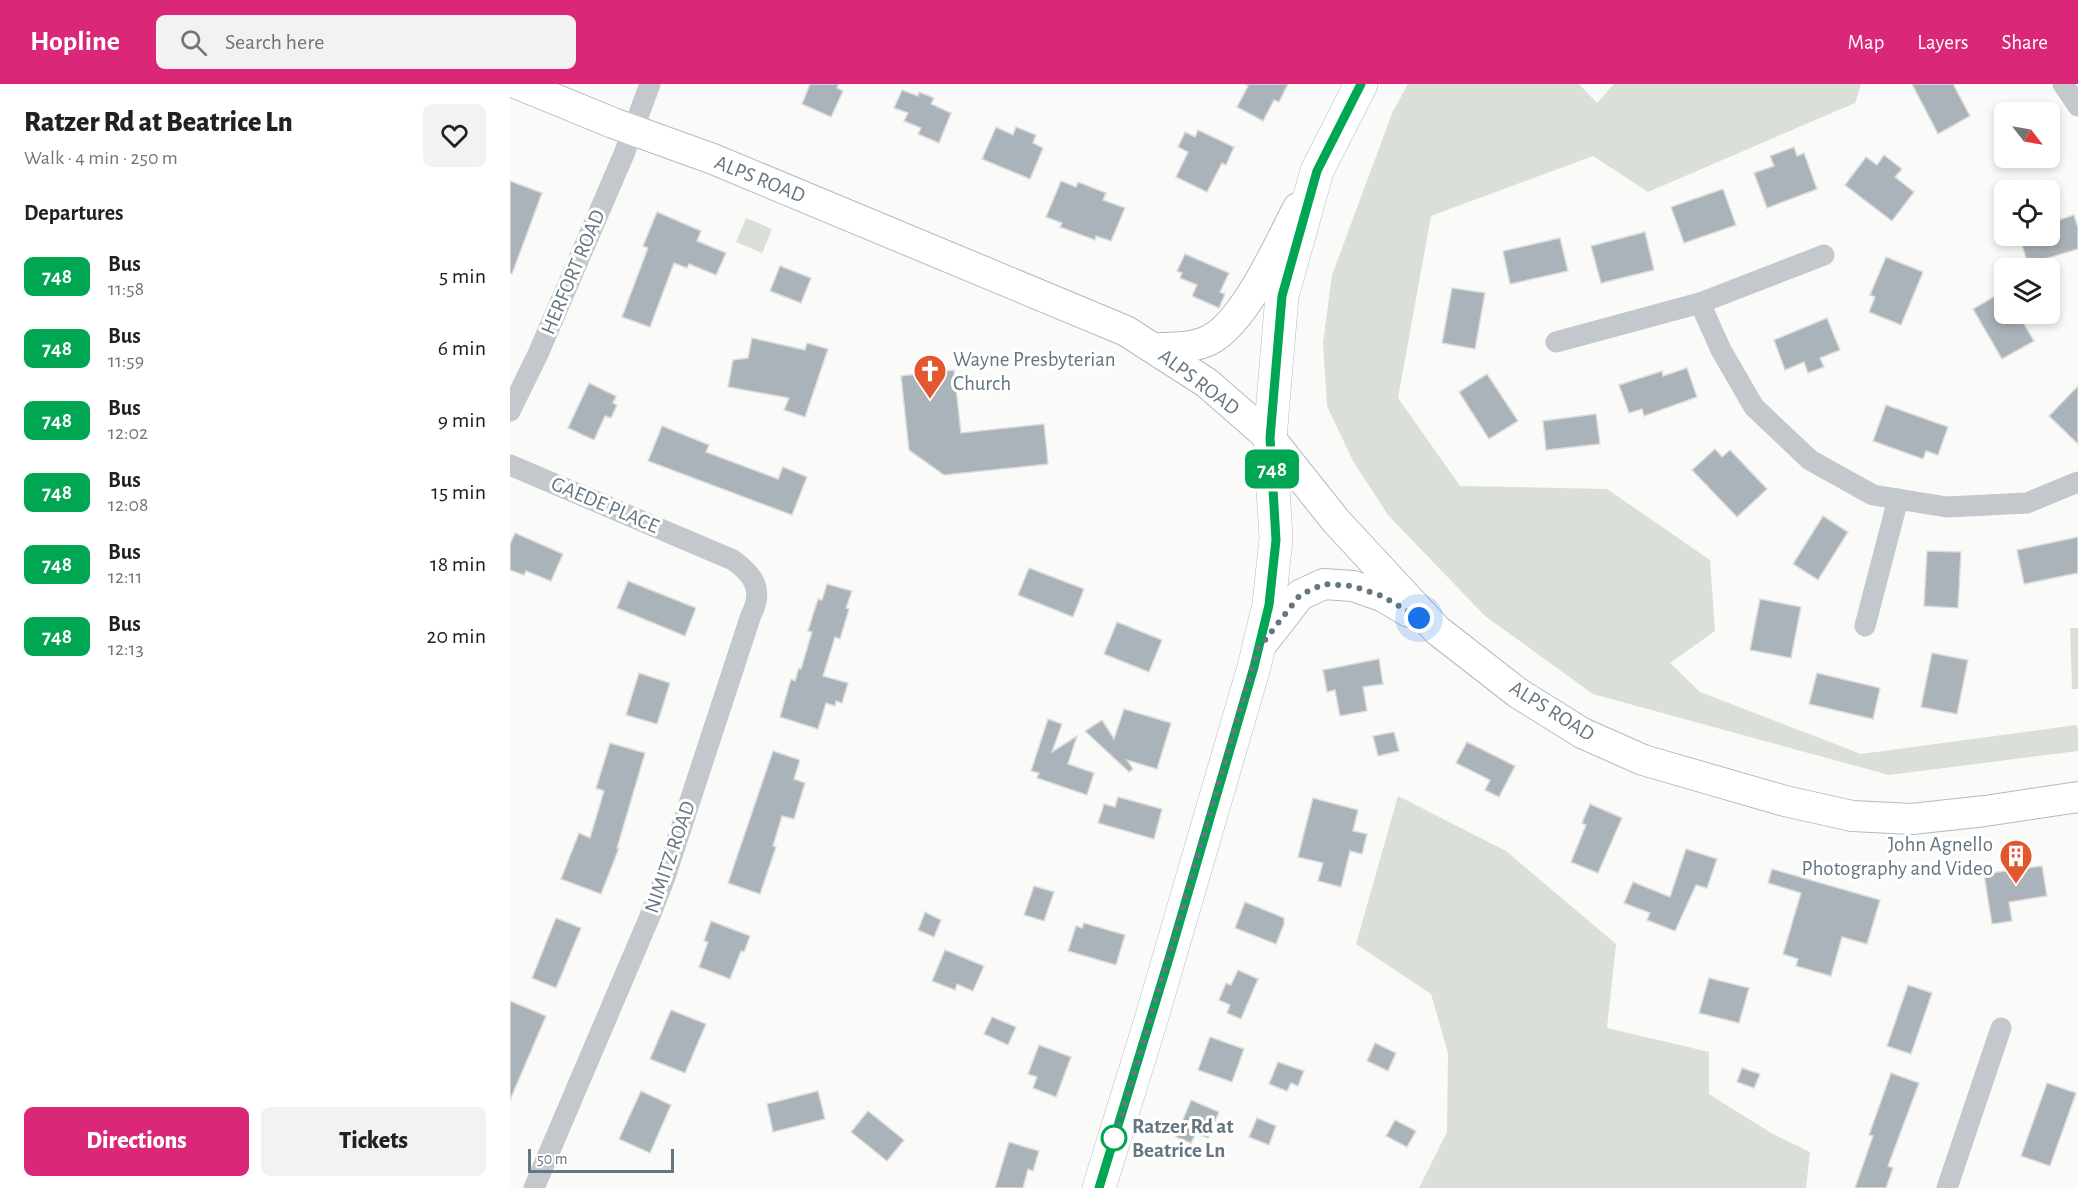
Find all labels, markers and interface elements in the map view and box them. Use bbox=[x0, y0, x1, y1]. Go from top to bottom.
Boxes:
search box bbox=[156, 15, 576, 69]
icon: search bbox=[177, 26, 210, 59]
text: Hopline bbox=[30, 28, 120, 56]
text: Search here bbox=[225, 31, 324, 53]
text: Map bbox=[1848, 32, 1884, 53]
text: Layers bbox=[1917, 32, 1968, 53]
text: Share bbox=[2001, 32, 2048, 53]
north arrow bbox=[1994, 102, 2060, 168]
map controls bbox=[1994, 102, 2060, 324]
button: heart bbox=[423, 104, 486, 167]
text: Ratzer Rd at Beatrice Ln bbox=[24, 109, 293, 137]
text: Walk · 4 min · 250 m bbox=[24, 148, 178, 168]
street label: ALPS ROAD bbox=[712, 151, 808, 207]
button: locate bbox=[1994, 180, 2060, 246]
text: Departures bbox=[24, 202, 124, 224]
street label: HERFORT ROAD bbox=[537, 206, 609, 338]
text: Bus bbox=[108, 253, 141, 275]
button: layers bbox=[1994, 258, 2060, 324]
text: 5 min bbox=[439, 265, 486, 287]
text: 748 bbox=[42, 266, 72, 287]
text: 11:58 bbox=[108, 279, 144, 299]
text: Bus bbox=[108, 325, 141, 347]
text: 6 min bbox=[438, 337, 486, 359]
text: 748 bbox=[42, 338, 72, 359]
street label: ALPS ROAD bbox=[1155, 345, 1243, 419]
place label: Wayne Presbyterian Church bbox=[953, 349, 1116, 394]
text: 11:59 bbox=[108, 351, 144, 371]
church icon: Wayne Presbyterian Church bbox=[912, 353, 948, 400]
text: Bus bbox=[108, 397, 141, 419]
text: 9 min bbox=[438, 409, 486, 431]
text: 748 bbox=[42, 410, 72, 431]
text: 12:02 bbox=[108, 423, 148, 443]
line badge: 748 bbox=[1238, 450, 1306, 488]
text: 748 bbox=[1257, 459, 1287, 480]
text: Bus bbox=[108, 469, 141, 491]
street label: GAEDE PLACE bbox=[548, 473, 662, 537]
text: 15 min bbox=[431, 481, 486, 503]
text: 748 bbox=[42, 482, 72, 503]
text: 12:08 bbox=[108, 495, 149, 515]
text: Bus bbox=[108, 541, 141, 563]
text: 18 min bbox=[430, 553, 486, 575]
text: 748 bbox=[42, 554, 72, 575]
text: 12:11 bbox=[108, 567, 142, 587]
your location bbox=[1404, 603, 1434, 633]
text: Bus bbox=[108, 613, 141, 635]
text: 20 min bbox=[426, 625, 486, 647]
text: 748 bbox=[42, 626, 72, 647]
text: 12:13 bbox=[108, 639, 144, 659]
street label: ALPS ROAD bbox=[1506, 677, 1598, 745]
street label: NIMITZ ROAD bbox=[641, 798, 699, 916]
place label: John Agnello Photography and Video bbox=[1802, 834, 1993, 879]
building icon: John Agnello Photography and Video bbox=[1998, 838, 2034, 885]
button: Directions bbox=[24, 1107, 249, 1176]
button: Tickets bbox=[261, 1107, 486, 1176]
place label: Ratzer Rd at Beatrice Ln bbox=[1132, 1116, 1234, 1161]
marker: Ratzer Rd at Beatrice Ln bbox=[1101, 1125, 1127, 1151]
scale bar bbox=[528, 1146, 674, 1174]
text: 50 m bbox=[537, 1151, 568, 1167]

